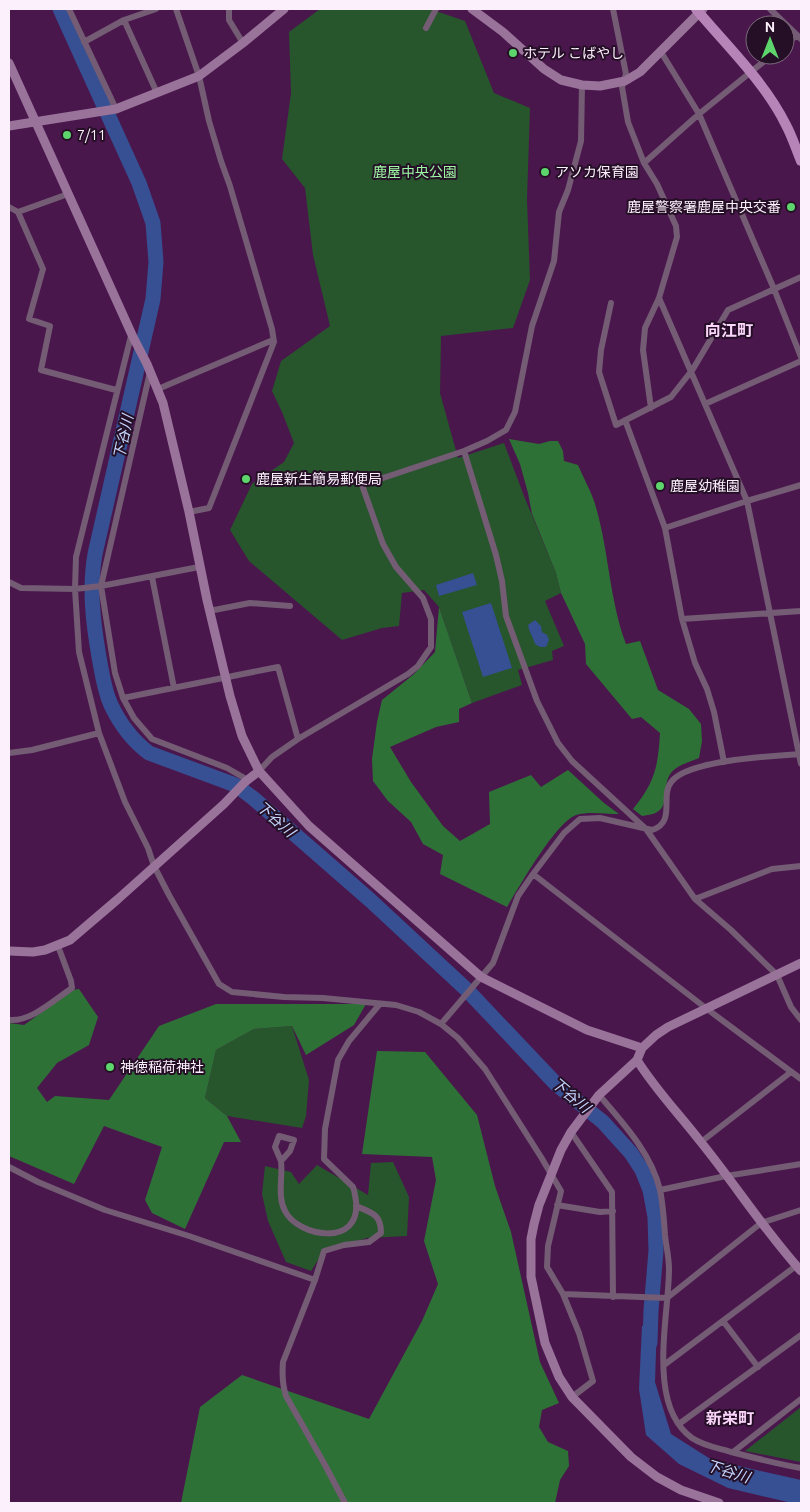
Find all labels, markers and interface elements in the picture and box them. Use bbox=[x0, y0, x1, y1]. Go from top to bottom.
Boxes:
north arrow bbox=[745, 15, 795, 65]
text: N bbox=[765, 19, 775, 35]
place label: ホテル こばやし bbox=[523, 45, 624, 61]
marker: ホテル こばやし bbox=[507, 47, 519, 59]
place label: 7/11 bbox=[77, 127, 106, 143]
marker: 7/11 bbox=[61, 129, 73, 141]
park label: 鹿屋中央公園 bbox=[373, 164, 457, 180]
place label: アソカ保育園 bbox=[555, 164, 639, 180]
marker: アソカ保育園 bbox=[539, 166, 551, 178]
place label: 鹿屋警察署鹿屋中央交番 bbox=[627, 199, 781, 215]
marker: 鹿屋警察署鹿屋中央交番 bbox=[785, 201, 797, 213]
district label: 向江町 bbox=[705, 321, 753, 339]
water label: 下谷川 bbox=[110, 411, 136, 461]
place label: 鹿屋新生簡易郵便局 bbox=[256, 471, 382, 487]
marker: 鹿屋新生簡易郵便局 bbox=[240, 473, 252, 485]
place label: 鹿屋幼稚園 bbox=[670, 478, 740, 494]
marker: 鹿屋幼稚園 bbox=[654, 480, 666, 492]
water label: 下谷川 bbox=[254, 798, 300, 842]
place label: 神徳稲荷神社 bbox=[120, 1059, 204, 1075]
marker: 神徳稲荷神社 bbox=[104, 1061, 116, 1073]
water label: 下谷川 bbox=[548, 1074, 595, 1117]
district label: 新栄町 bbox=[706, 1409, 754, 1427]
water label: 下谷川 bbox=[704, 1456, 754, 1486]

